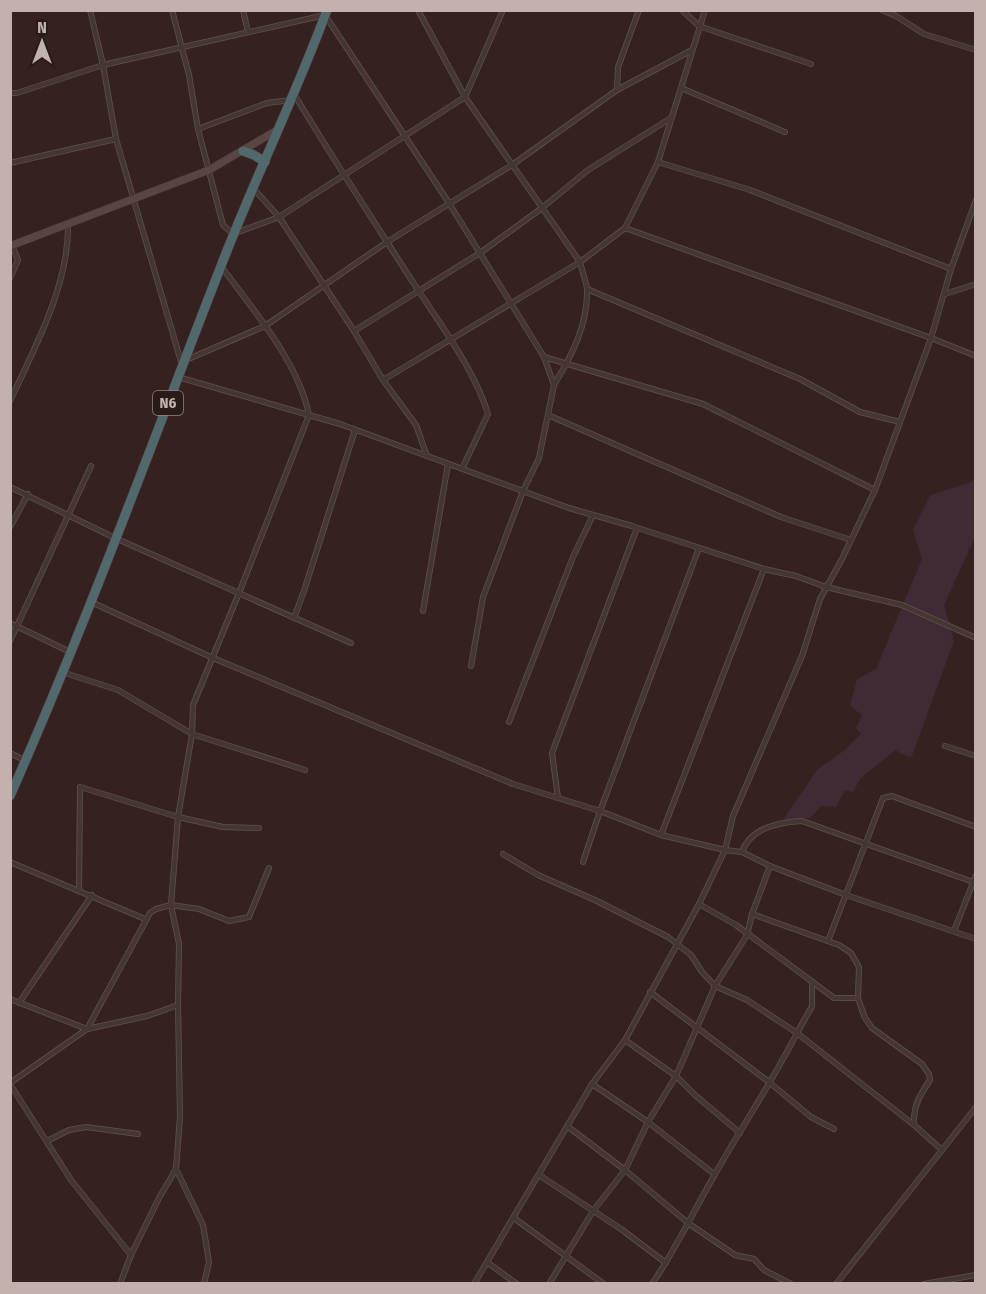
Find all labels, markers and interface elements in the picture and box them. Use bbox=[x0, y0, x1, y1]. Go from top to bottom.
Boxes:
north arrow bbox=[12, 12, 72, 72]
text: N bbox=[37, 18, 47, 37]
road number: N6 bbox=[153, 391, 183, 415]

